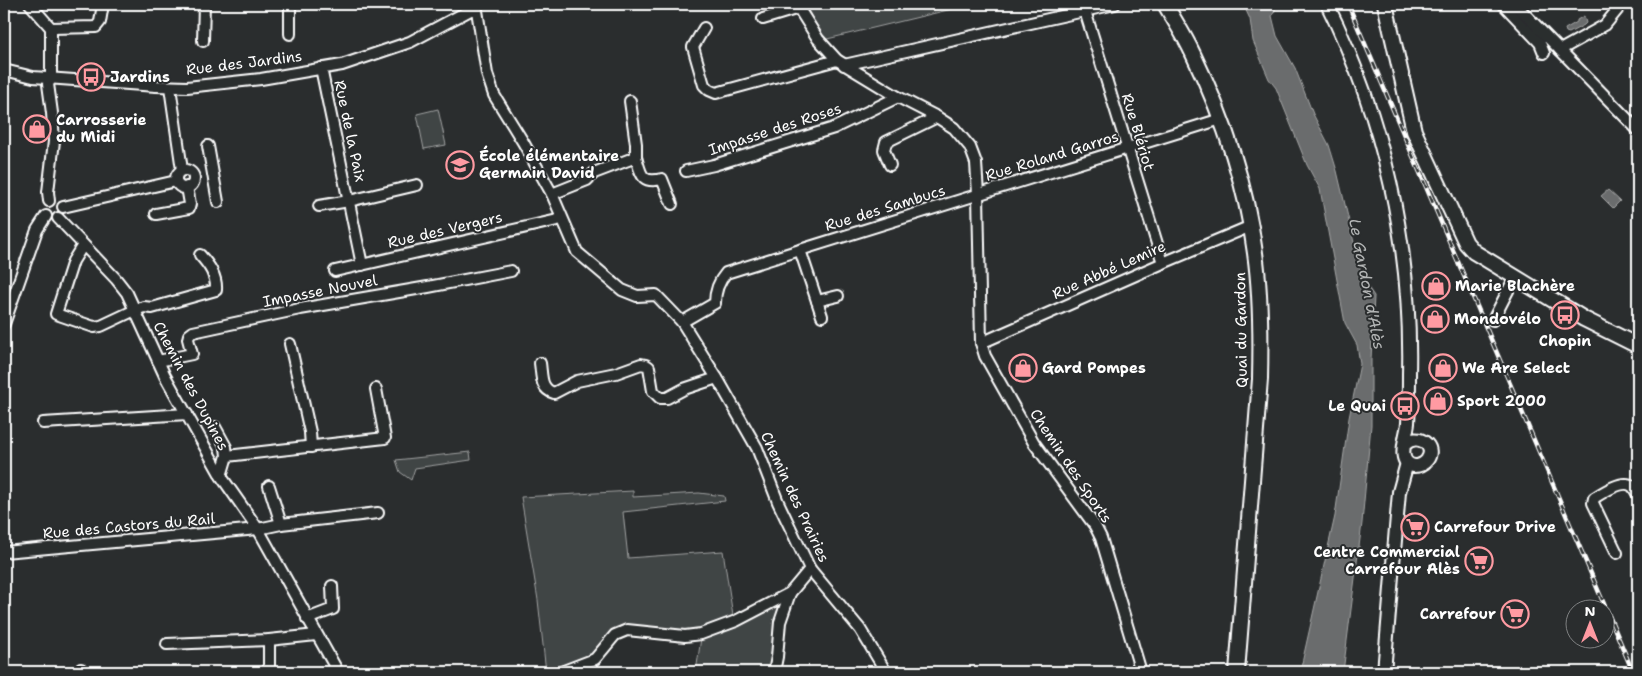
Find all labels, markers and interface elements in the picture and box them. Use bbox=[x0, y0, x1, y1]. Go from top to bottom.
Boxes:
street label: Rue des Jardins bbox=[185, 46, 303, 80]
bus stop icon: Jardins bbox=[76, 62, 106, 92]
place label: Jardins bbox=[110, 67, 170, 87]
street label: Rue de la Paix bbox=[329, 78, 371, 184]
street label: Rue Blériot bbox=[1117, 91, 1159, 173]
street label: Impasse des Roses bbox=[706, 98, 844, 160]
place label: Carrosserie du Midi bbox=[56, 110, 146, 147]
shop icon: Carrosserie du Midi bbox=[22, 114, 52, 144]
street label: Rue Roland Garros bbox=[983, 126, 1121, 186]
place label: École élémentaire Germain David bbox=[479, 145, 619, 183]
school or university icon: École élémentaire Germain David bbox=[445, 150, 475, 180]
street label: Rue des Sambucs bbox=[822, 180, 948, 236]
street label: Rue des Vergers bbox=[386, 207, 504, 253]
water label: Le Gardon d'Alès bbox=[1344, 217, 1390, 351]
street label: Rue Abbé Lemire bbox=[1049, 236, 1169, 304]
street label: Impasse Nouvel bbox=[261, 270, 379, 312]
shop icon: Marie Blachère bbox=[1421, 271, 1451, 301]
street label: Quai du Gardon bbox=[1230, 272, 1252, 388]
place label: Marie Blachère bbox=[1455, 276, 1575, 296]
bus stop icon: Chopin bbox=[1550, 300, 1580, 330]
shop icon: Mondovélo bbox=[1420, 304, 1450, 334]
place label: Mondovélo bbox=[1454, 309, 1541, 329]
street label: Chemin des Dupines bbox=[148, 318, 234, 454]
place label: Chopin bbox=[1539, 331, 1591, 351]
shop icon: Gard Pompes bbox=[1008, 353, 1038, 383]
shop icon: We Are Select bbox=[1428, 353, 1458, 383]
place label: Gard Pompes bbox=[1042, 358, 1146, 378]
place label: We Are Select bbox=[1462, 358, 1570, 378]
shop icon: Sport 2000 bbox=[1423, 386, 1453, 416]
bus stop icon: Le Quai bbox=[1390, 391, 1420, 421]
place label: Sport 2000 bbox=[1457, 391, 1546, 411]
place label: Le Quai bbox=[1328, 396, 1386, 416]
street label: Chemin des Sports bbox=[1025, 405, 1117, 527]
street label: Chemin des Prairies bbox=[756, 428, 834, 566]
street label: Rue des Castors du Rail bbox=[42, 508, 216, 543]
supermarket icon: Carrefour Drive bbox=[1400, 512, 1430, 542]
place label: Carrefour Drive bbox=[1434, 517, 1556, 537]
place label: Centre Commercial Carrefour Alès bbox=[1313, 542, 1460, 579]
supermarket icon: Centre Commercial Carrefour Alès bbox=[1464, 546, 1494, 576]
north arrow bbox=[1564, 598, 1614, 648]
supermarket icon: Carrefour bbox=[1500, 599, 1530, 629]
text: N bbox=[1584, 602, 1596, 620]
place label: Carrefour bbox=[1420, 604, 1496, 624]

